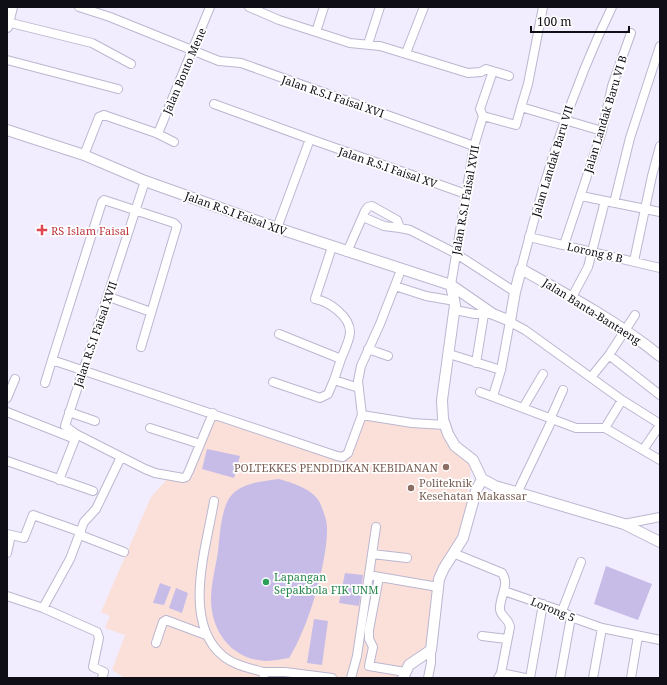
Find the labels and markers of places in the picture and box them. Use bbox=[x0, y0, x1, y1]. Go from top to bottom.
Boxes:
place label: RS Islam Faisal bbox=[51, 223, 130, 238]
marker: RS Islam Faisal bbox=[36, 224, 48, 236]
place label: POLTEKKES PENDIDIKAN KEBIDANAN bbox=[234, 460, 439, 475]
marker: POLTEKKES PENDIDIKAN KEBIDANAN bbox=[441, 462, 451, 472]
place label: Politeknik Kesehatan Makassar bbox=[419, 475, 528, 503]
marker: Politeknik Kesehatan Makassar bbox=[406, 483, 416, 493]
place label: Lapangan Sepakbola FIK UNM bbox=[274, 569, 379, 597]
marker: Lapangan Sepakbola FIK UNM bbox=[261, 577, 271, 587]

